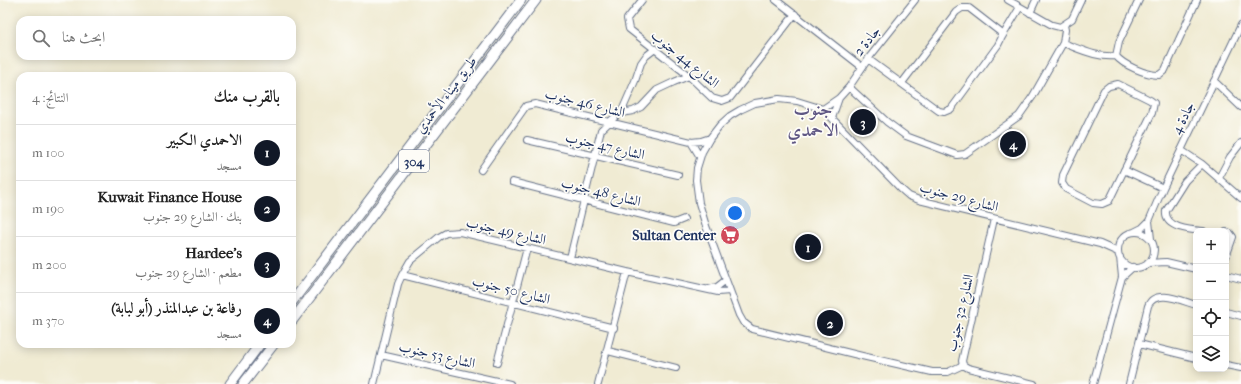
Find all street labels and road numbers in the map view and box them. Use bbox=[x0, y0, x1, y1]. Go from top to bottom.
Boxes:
street label: جادة 2 bbox=[850, 23, 884, 59]
street label: الشارع 44 جنوب bbox=[646, 26, 723, 94]
street label: طريق ميناء الأحمدي bbox=[410, 52, 483, 139]
street label: الشارع 46 جنوب bbox=[542, 85, 627, 124]
street label: جادة 4 bbox=[1168, 99, 1198, 137]
street label: الشارع 47 جنوب bbox=[563, 129, 646, 166]
road number: 304 bbox=[399, 150, 429, 172]
street label: الشارع 48 جنوب bbox=[559, 174, 643, 213]
street label: الشارع 29 جنوب bbox=[917, 178, 1000, 219]
street label: الشارع 49 جنوب bbox=[464, 214, 548, 251]
street label: الشارع 50 جنوب bbox=[469, 272, 552, 311]
street label: الشارع 32 جنوب bbox=[943, 273, 980, 354]
street label: الشارع 53 جنوب bbox=[396, 338, 477, 375]

